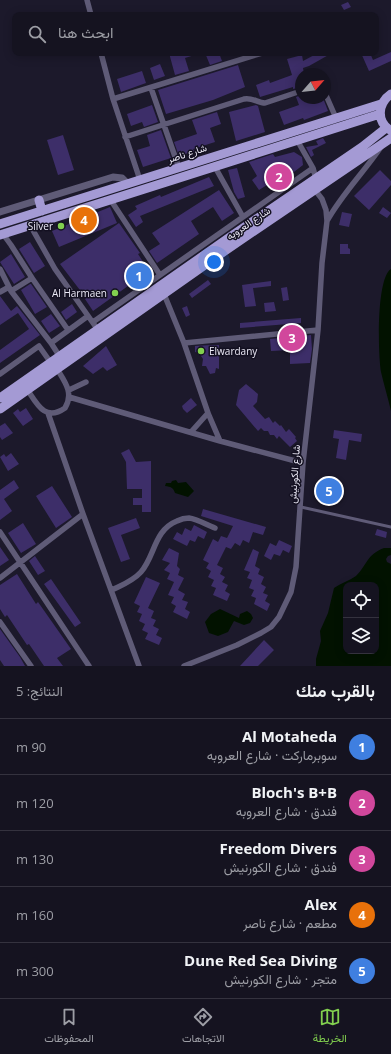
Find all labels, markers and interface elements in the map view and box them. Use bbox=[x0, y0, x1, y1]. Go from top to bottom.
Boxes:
search box bbox=[12, 12, 379, 56]
text: ابحث هنا bbox=[58, 22, 113, 42]
icon: search bbox=[26, 23, 48, 45]
north arrow bbox=[295, 68, 331, 104]
street label: شارع ناصر bbox=[165, 140, 208, 166]
pin: 2 bbox=[266, 162, 292, 192]
street label: شارع العروبه bbox=[223, 203, 273, 243]
pin: 4 bbox=[71, 205, 97, 235]
place label: Silver bbox=[28, 219, 53, 233]
marker: Silver bbox=[56, 221, 66, 231]
your location bbox=[204, 252, 224, 272]
pin: 1 bbox=[126, 261, 152, 291]
place label: Al Harmaen bbox=[52, 286, 107, 300]
marker: Al Harmaen bbox=[110, 288, 120, 298]
pin: 3 bbox=[279, 323, 305, 353]
place label: Elwardany bbox=[209, 344, 258, 358]
marker: Elwardany bbox=[196, 346, 206, 356]
street label: شارع الكورنيش bbox=[285, 444, 303, 504]
pin: 5 bbox=[316, 476, 342, 506]
map controls bbox=[343, 582, 379, 654]
button: locate bbox=[343, 582, 379, 618]
button: layers bbox=[343, 618, 379, 654]
text: بالقرب منك bbox=[296, 679, 375, 702]
text: النتائج: 5 bbox=[16, 682, 63, 700]
text: Al Motaheda bbox=[242, 726, 337, 746]
text: 90 m bbox=[16, 738, 46, 756]
text: 1 bbox=[358, 738, 366, 756]
text: سوبرماركت · شارع العروبه bbox=[207, 746, 337, 764]
text: Bloch's B+B bbox=[251, 782, 337, 802]
text: 120 m bbox=[16, 794, 54, 812]
text: 2 bbox=[358, 794, 366, 812]
text: فندق · شارع العروبه bbox=[236, 802, 337, 820]
text: Freedom Divers bbox=[219, 838, 337, 858]
text: 130 m bbox=[16, 850, 54, 868]
text: 3 bbox=[358, 850, 366, 868]
text: فندق · شارع الكورنيش bbox=[224, 858, 337, 876]
text: Alex bbox=[305, 894, 337, 914]
text: 160 m bbox=[16, 906, 54, 924]
text: 4 bbox=[358, 906, 366, 924]
text: مطعم · شارع ناصر bbox=[243, 914, 337, 932]
text: Dune Red Sea Diving bbox=[184, 950, 337, 970]
text: 300 m bbox=[16, 962, 54, 980]
text: 5 bbox=[358, 962, 366, 980]
text: متجر · شارع الكورنيش bbox=[225, 970, 337, 988]
tab: المحفوظات bbox=[44, 1006, 94, 1048]
tab: الاتجاهات bbox=[182, 1006, 225, 1048]
tab: الخريطة bbox=[313, 1006, 347, 1048]

